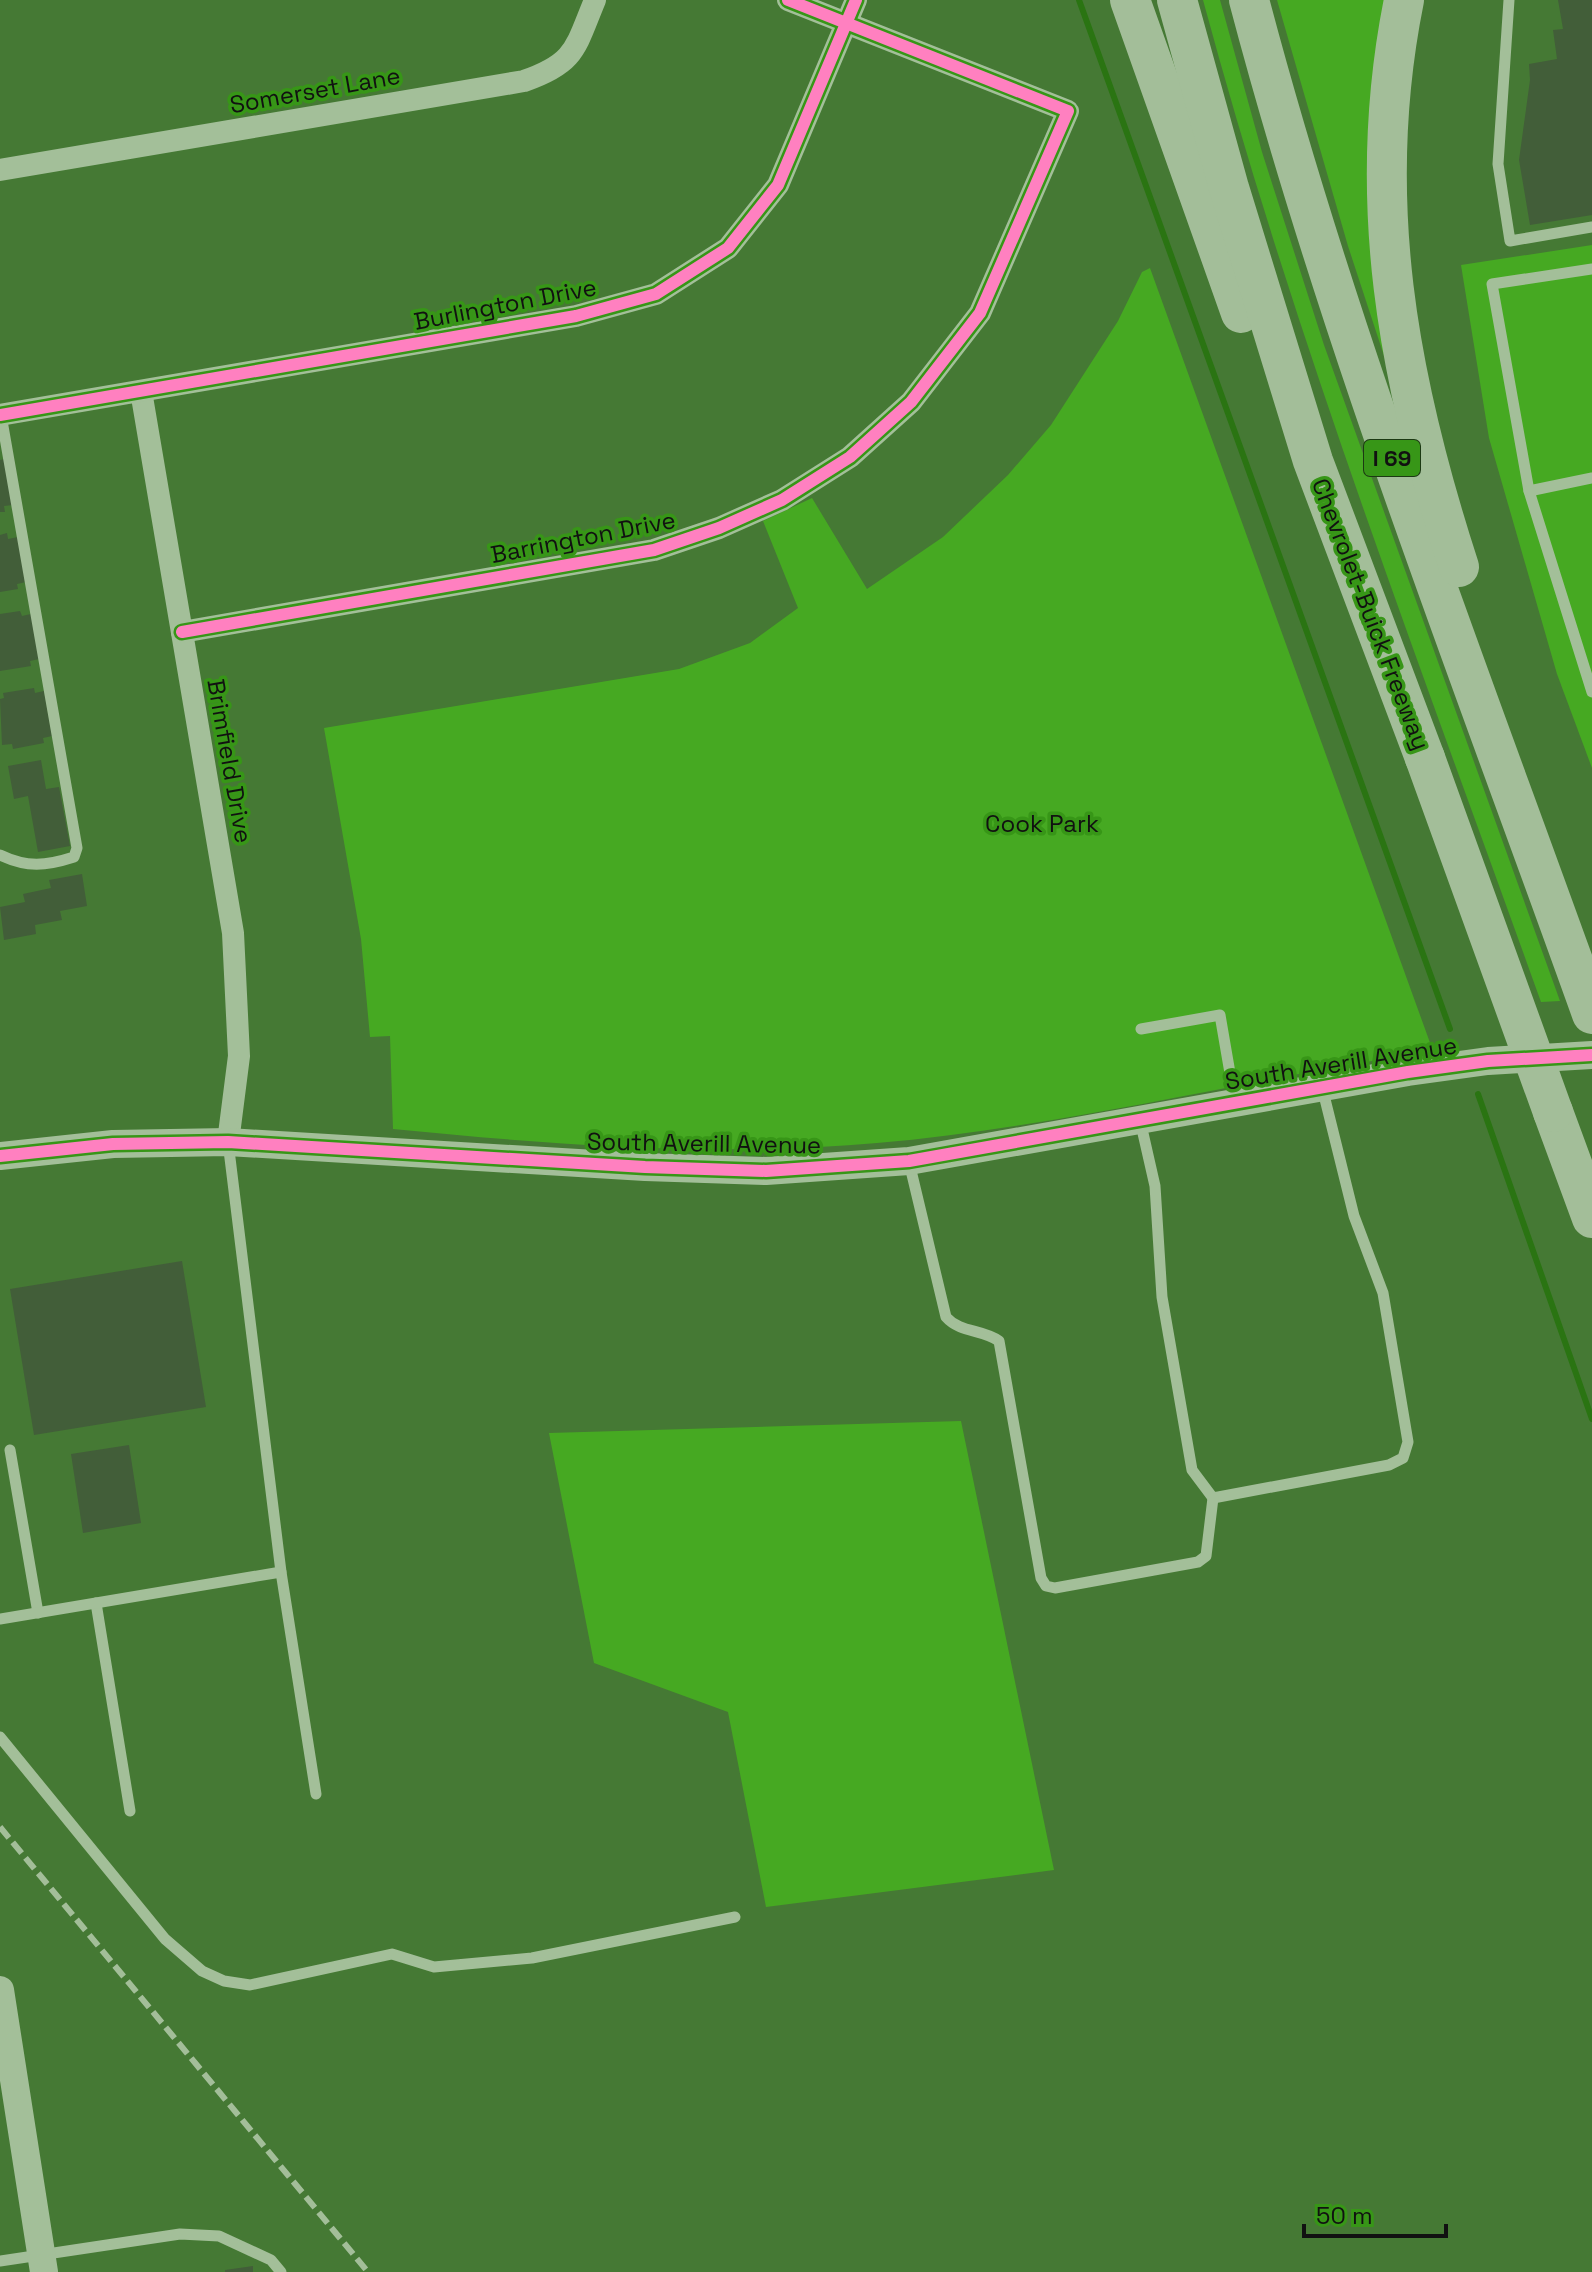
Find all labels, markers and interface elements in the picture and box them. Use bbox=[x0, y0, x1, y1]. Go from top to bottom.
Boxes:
street label: Somerset Lane bbox=[227, 60, 403, 120]
street label: Burlington Drive bbox=[411, 271, 599, 337]
road number: I 69 bbox=[1364, 440, 1420, 476]
street label: Chevrolet-Buick Freeway bbox=[1305, 474, 1437, 754]
street label: Barrington Drive bbox=[488, 504, 678, 570]
street label: Brimfield Drive bbox=[200, 676, 260, 846]
park label: Cook Park bbox=[985, 808, 1099, 839]
street label: South Averill Avenue bbox=[1223, 1029, 1459, 1097]
street label: South Averill Avenue bbox=[587, 1125, 821, 1161]
scale bar bbox=[1304, 2188, 1446, 2238]
text: 50 m bbox=[1316, 2200, 1373, 2231]

